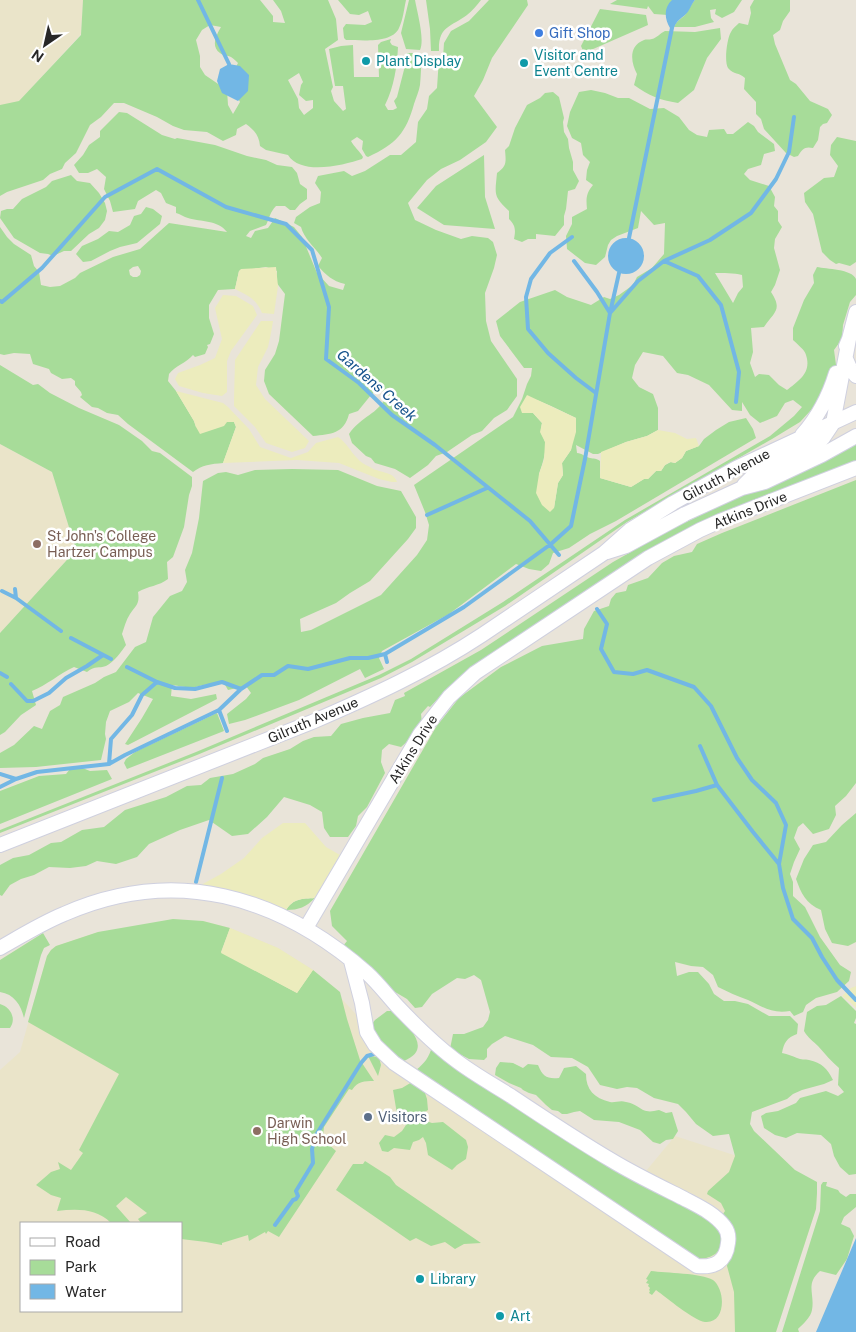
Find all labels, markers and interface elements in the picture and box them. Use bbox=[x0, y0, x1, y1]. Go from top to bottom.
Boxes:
north arrow bbox=[20, 20, 70, 70]
place label: Gift Shop bbox=[549, 25, 610, 41]
marker: Gift Shop bbox=[533, 27, 545, 39]
text: N bbox=[29, 46, 47, 65]
place label: Visitor and Event Centre bbox=[534, 47, 618, 79]
place label: Plant Display bbox=[376, 53, 462, 69]
marker: Plant Display bbox=[360, 55, 372, 67]
marker: Visitor and Event Centre bbox=[518, 57, 530, 69]
water label: Gardens Creek bbox=[334, 346, 421, 425]
street label: Gilruth Avenue bbox=[680, 445, 772, 505]
street label: Atkins Drive bbox=[711, 488, 789, 532]
place label: St John's College Hartzer Campus bbox=[47, 528, 156, 560]
marker: St John's College Hartzer Campus bbox=[31, 538, 43, 550]
street label: Gilruth Avenue bbox=[265, 694, 361, 746]
street label: Atkins Drive bbox=[386, 712, 440, 786]
place label: Visitors bbox=[378, 1109, 427, 1125]
marker: Visitors bbox=[362, 1111, 374, 1123]
place label: Darwin High School bbox=[267, 1115, 346, 1147]
marker: Darwin High School bbox=[251, 1125, 263, 1137]
legend bbox=[20, 1222, 182, 1312]
text: Road bbox=[65, 1233, 101, 1250]
text: Park bbox=[65, 1258, 97, 1275]
place label: Library bbox=[430, 1271, 477, 1287]
marker: Library bbox=[414, 1273, 426, 1285]
text: Water bbox=[65, 1283, 107, 1300]
place label: Art bbox=[510, 1308, 531, 1324]
marker: Art bbox=[494, 1310, 506, 1322]

